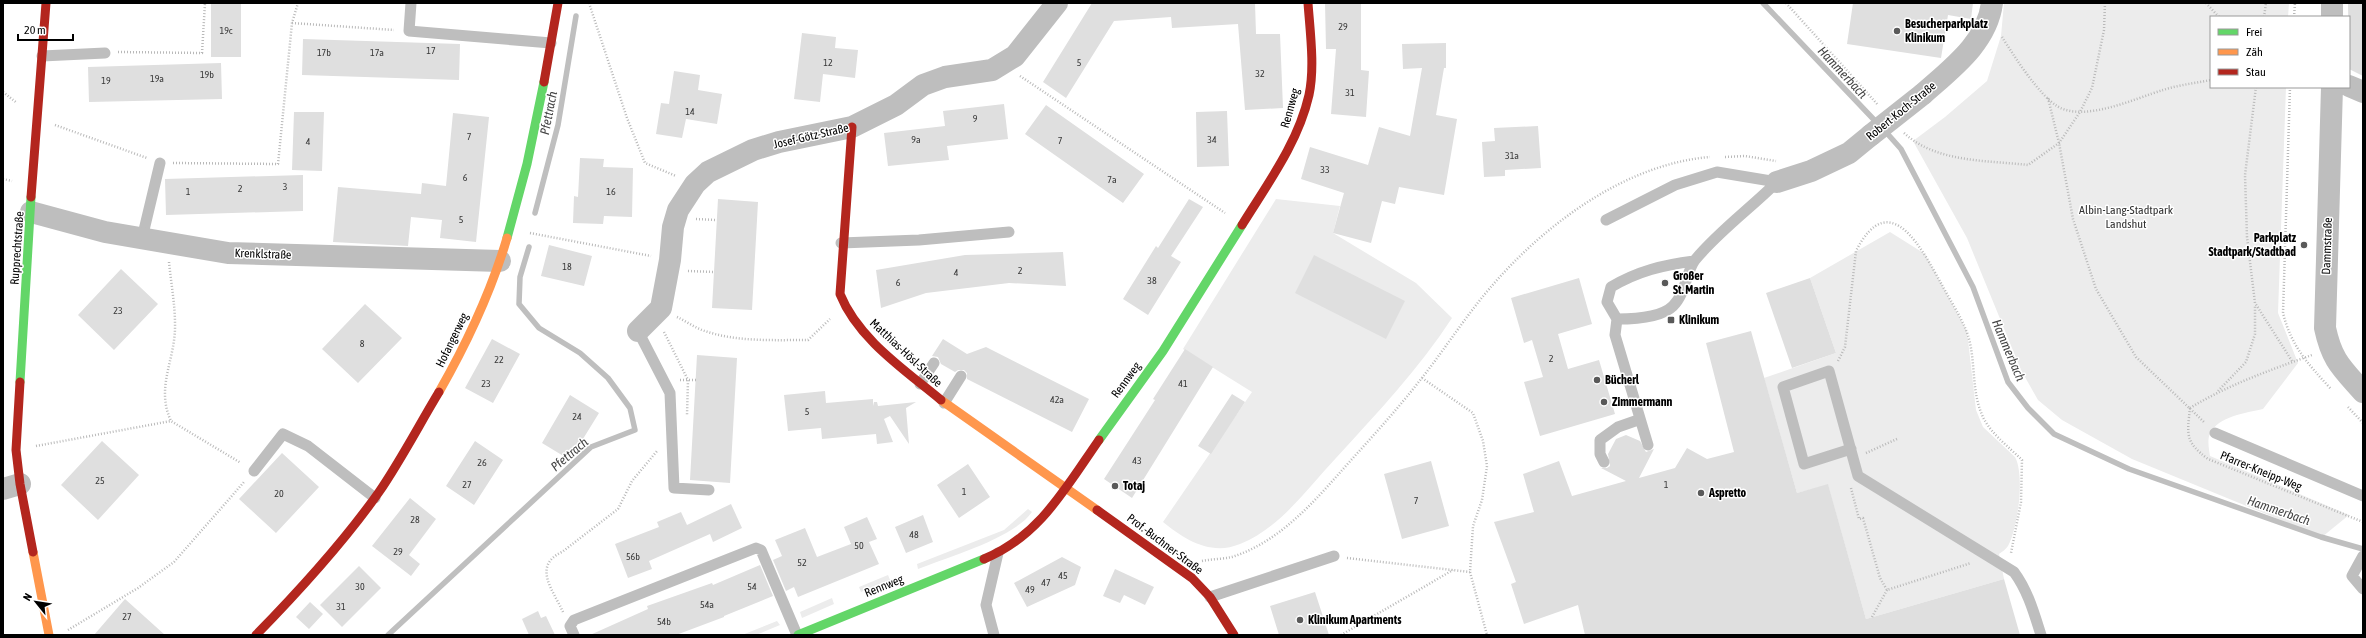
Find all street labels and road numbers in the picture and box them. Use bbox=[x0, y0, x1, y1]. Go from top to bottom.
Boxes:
street label: Robert-Koch-Straße bbox=[1863, 79, 1939, 143]
street label: Rennweg bbox=[1278, 86, 1303, 130]
street label: Josef-Götz-Straße bbox=[772, 121, 850, 151]
street label: Rupprechtstraße bbox=[7, 211, 27, 285]
street label: Dammstraße bbox=[2319, 217, 2335, 275]
street label: Krenklstraße bbox=[234, 246, 292, 262]
street label: Hofangerweg bbox=[433, 310, 472, 370]
street label: Matthias-Hösl-Straße bbox=[867, 316, 945, 390]
street label: Rennweg bbox=[1108, 359, 1144, 401]
street label: Pfarrer-Kneipp-Weg bbox=[2218, 448, 2305, 494]
street label: Prof.-Buchner-Straße bbox=[1124, 511, 1206, 577]
street label: Rennweg bbox=[862, 572, 906, 600]

